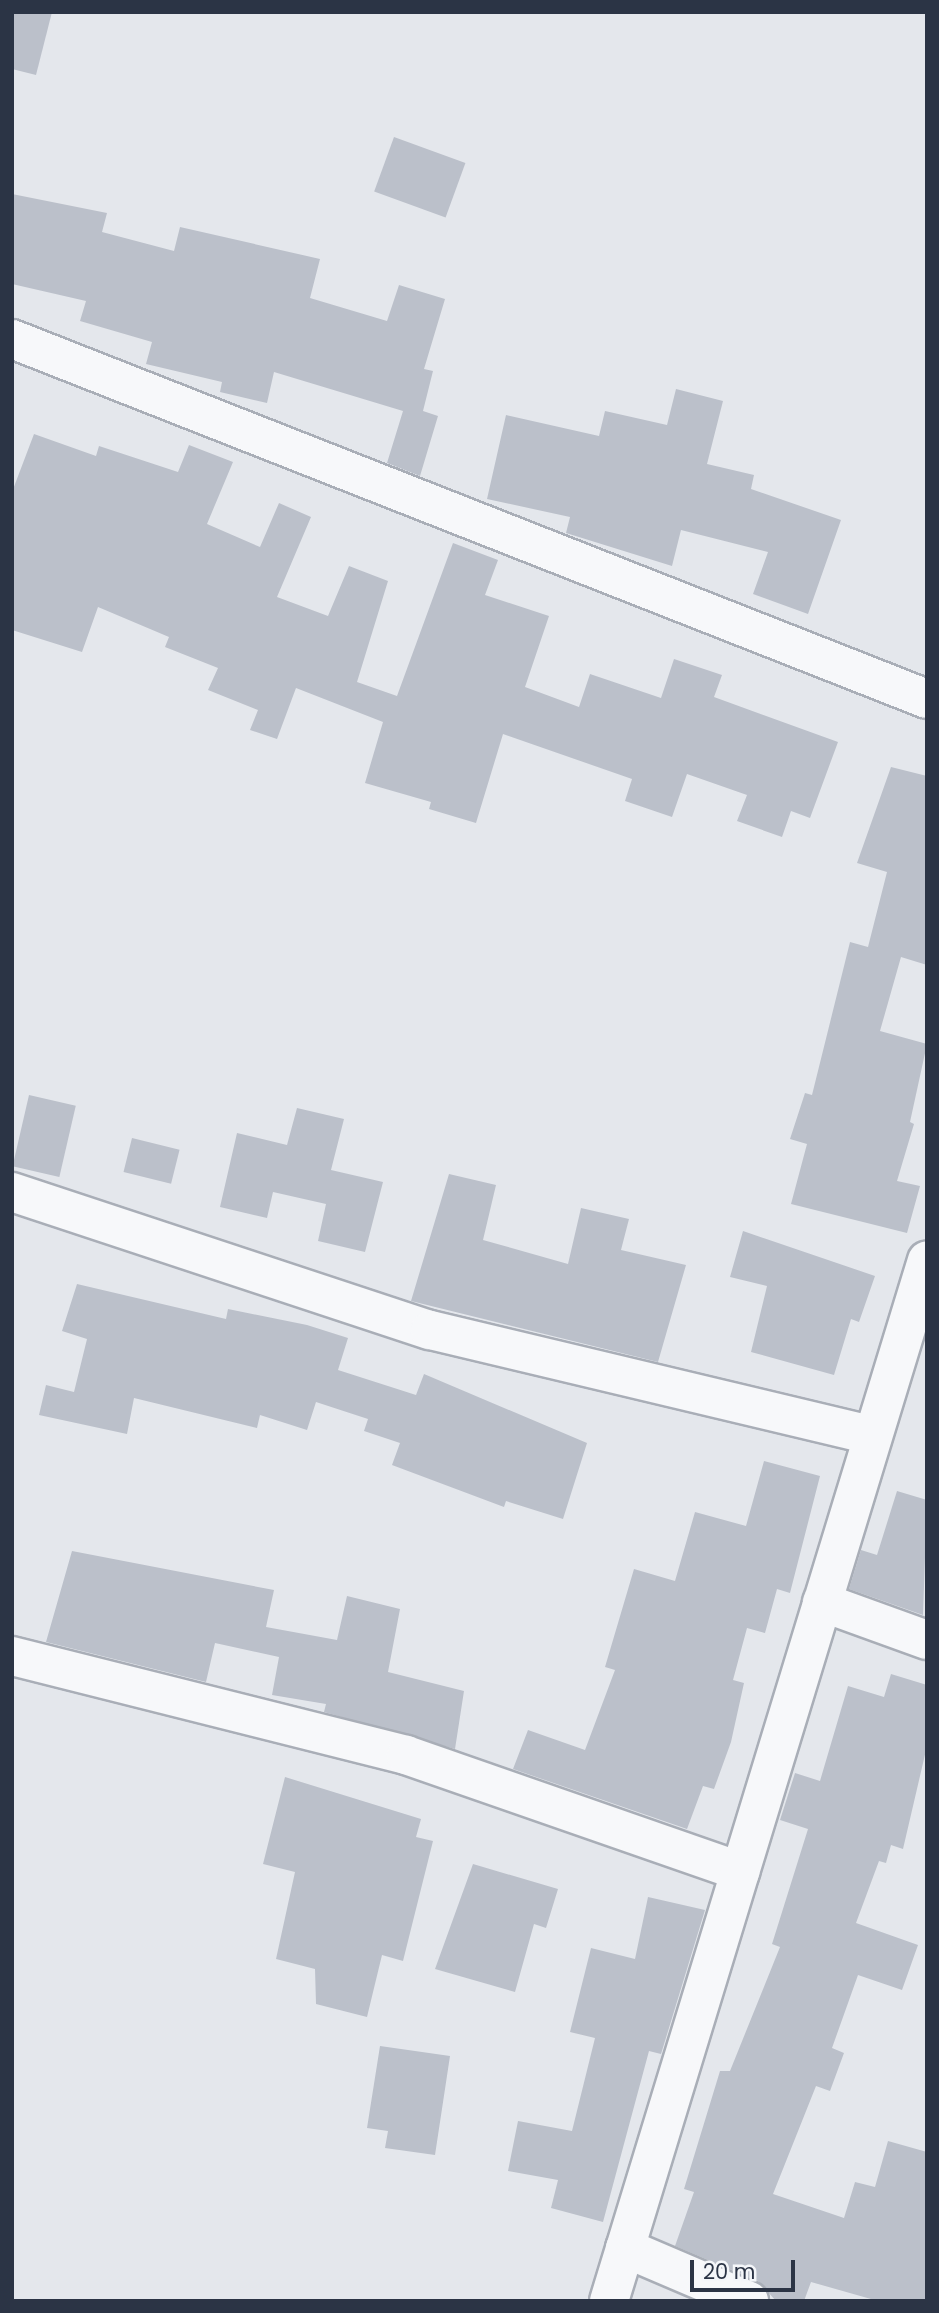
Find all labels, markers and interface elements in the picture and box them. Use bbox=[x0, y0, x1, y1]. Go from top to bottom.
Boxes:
scale bar bbox=[694, 2246, 799, 2290]
text: 20 m bbox=[703, 2257, 756, 2286]

